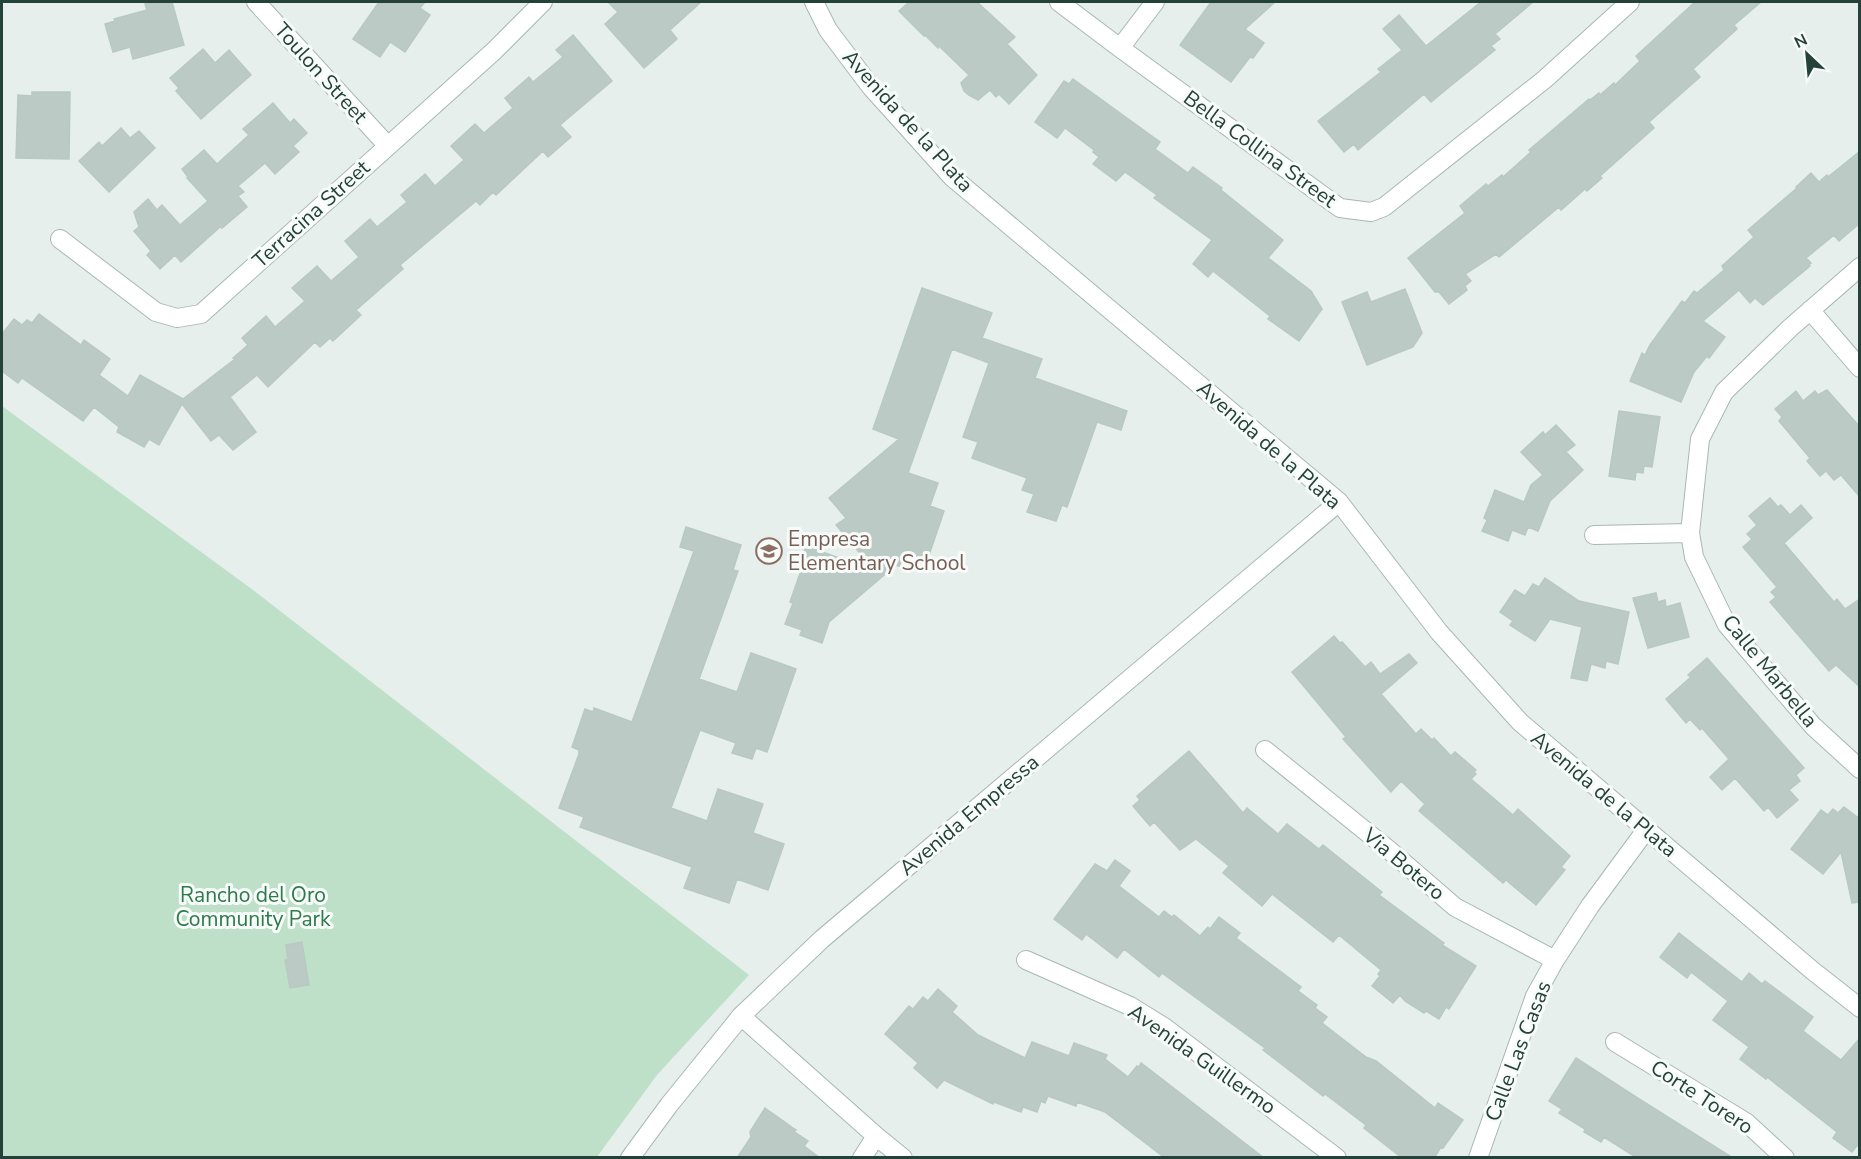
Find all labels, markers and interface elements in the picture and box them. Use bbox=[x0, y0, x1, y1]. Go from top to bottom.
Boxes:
street label: Toulon Street bbox=[268, 16, 374, 130]
north arrow bbox=[1777, 24, 1837, 84]
text: N bbox=[1791, 29, 1811, 54]
street label: Avenida de la Plata bbox=[836, 44, 980, 198]
street label: Bella Collina Street bbox=[1178, 84, 1343, 214]
street label: Terracina Street bbox=[246, 153, 376, 274]
street label: Avenida de la Plata bbox=[1191, 374, 1347, 516]
place label: Empresa Elementary School bbox=[788, 525, 966, 577]
school or university icon: Empresa Elementary School bbox=[754, 536, 784, 566]
street label: Calle Marbella bbox=[1716, 609, 1824, 733]
street label: Avenida de la Plata bbox=[1525, 725, 1683, 863]
street label: Avenida Empressa bbox=[893, 748, 1045, 882]
street label: Via Botero bbox=[1356, 821, 1451, 907]
park label: Rancho del Oro Community Park bbox=[175, 881, 331, 933]
street label: Calle Las Casas bbox=[1478, 977, 1558, 1125]
street label: Avenida Guillermo bbox=[1122, 997, 1282, 1121]
street label: Corte Torero bbox=[1645, 1053, 1759, 1141]

